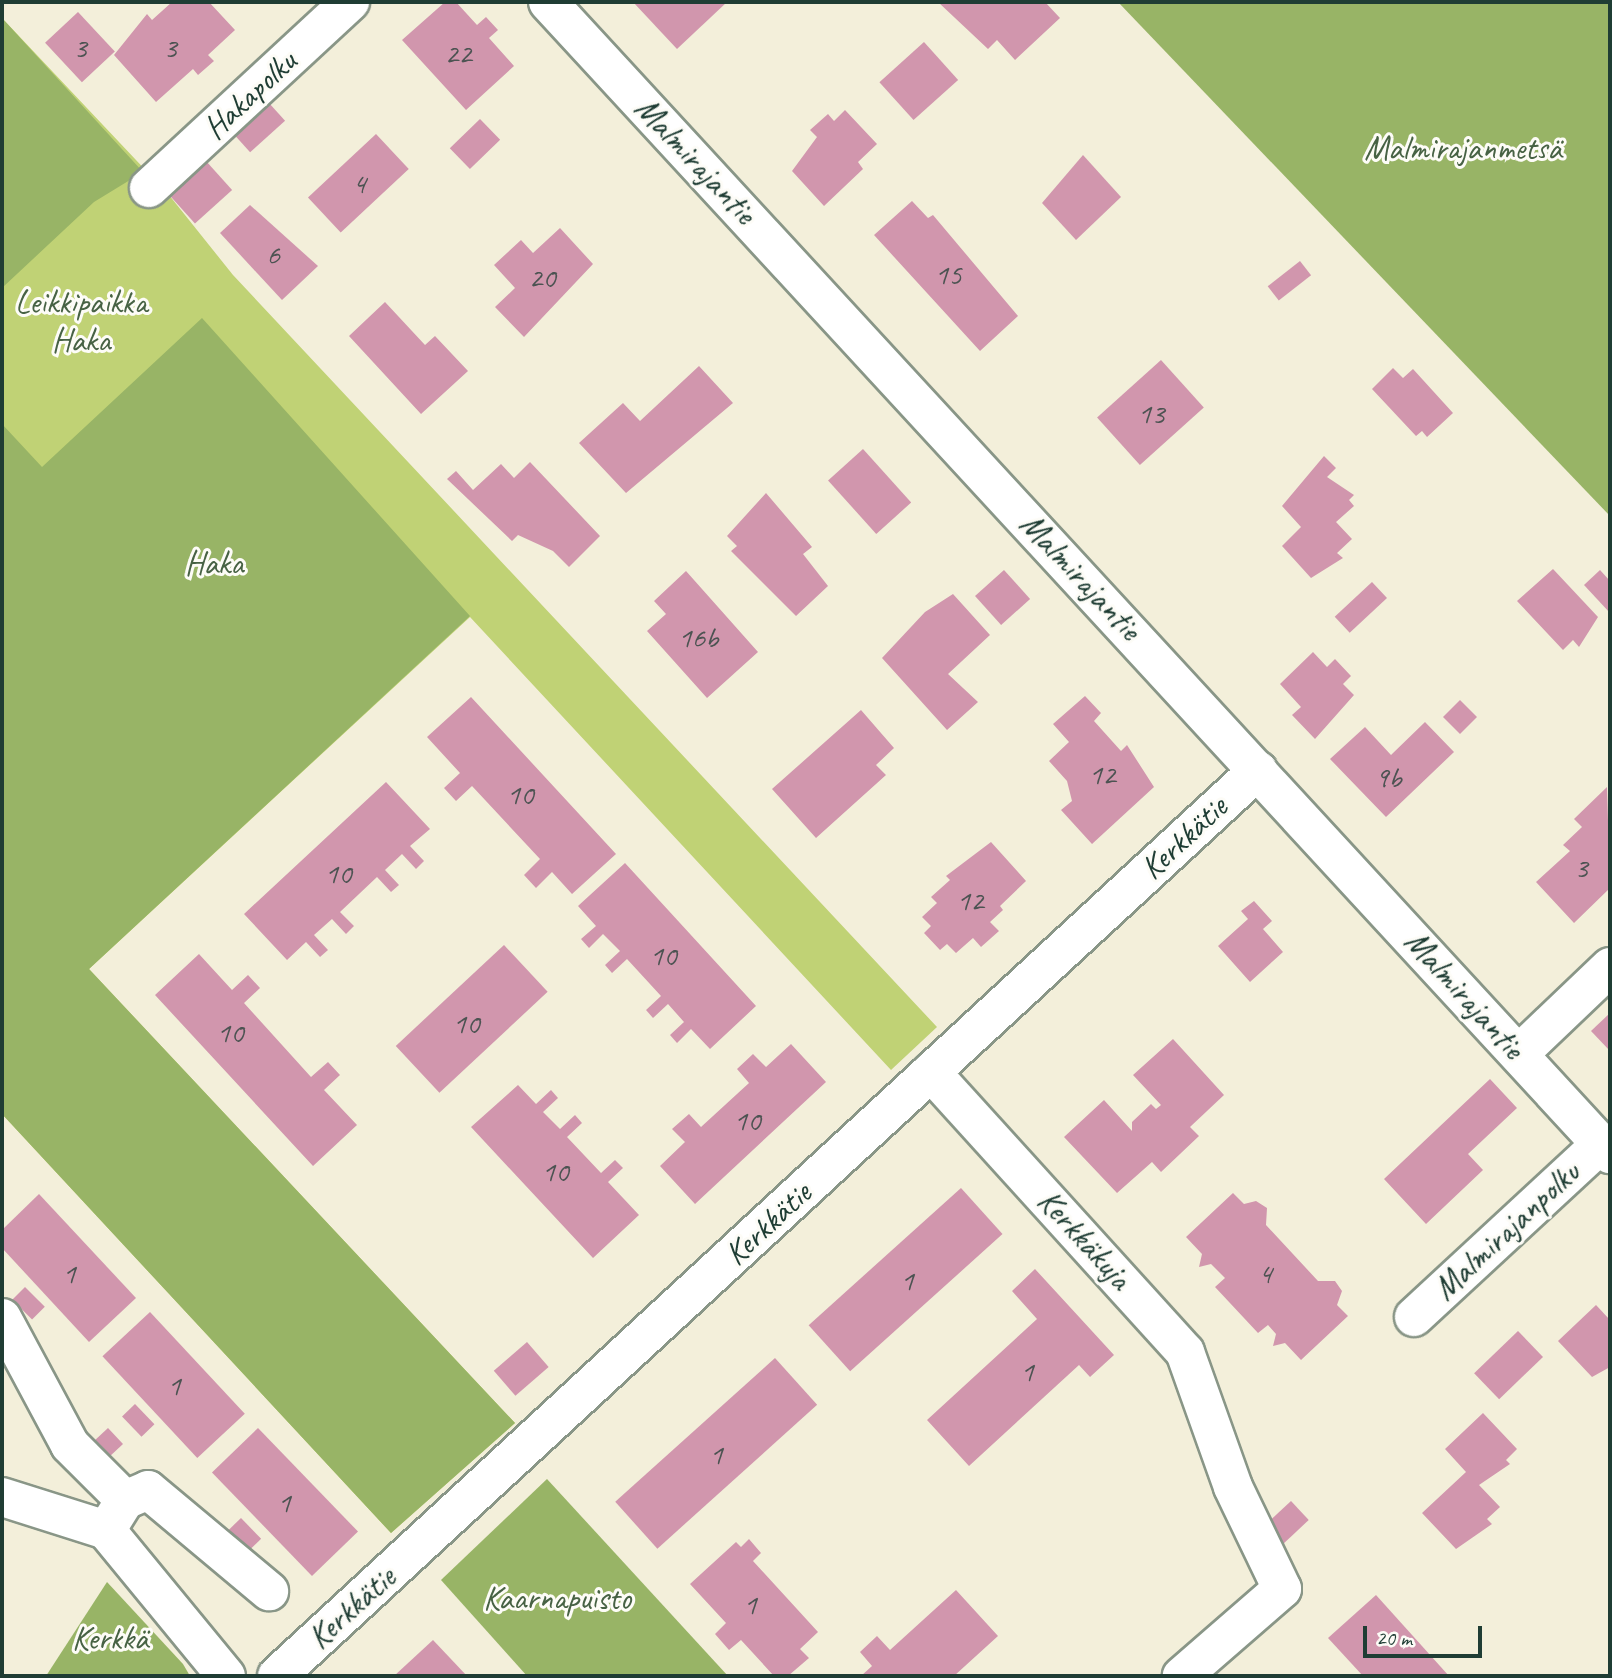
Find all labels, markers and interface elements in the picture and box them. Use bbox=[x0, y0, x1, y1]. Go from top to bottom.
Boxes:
house number: 3 bbox=[73, 29, 87, 65]
house number: 3 bbox=[163, 29, 177, 65]
house number: 22 bbox=[445, 35, 471, 71]
street label: Hakapolku bbox=[195, 42, 305, 148]
street label: Malmirajantie bbox=[626, 89, 764, 233]
park label: Malmirajanmetsä bbox=[1364, 129, 1562, 169]
house number: 4 bbox=[352, 165, 366, 201]
house number: 6 bbox=[266, 236, 280, 272]
house number: 15 bbox=[935, 256, 961, 292]
house number: 20 bbox=[529, 259, 555, 295]
park label: Leikkipaikka Haka bbox=[15, 283, 147, 361]
house number: 13 bbox=[1138, 395, 1164, 431]
street label: Malmirajantie bbox=[1011, 505, 1149, 649]
park label: Haka bbox=[185, 544, 243, 584]
house number: 16b bbox=[678, 619, 718, 655]
house number: 12 bbox=[1089, 756, 1115, 792]
house number: 9b bbox=[1375, 759, 1401, 795]
house number: 10 bbox=[507, 776, 533, 812]
street label: Kerkkätie bbox=[1132, 788, 1236, 888]
house number: 3 bbox=[1574, 849, 1588, 885]
house number: 10 bbox=[325, 855, 351, 891]
house number: 12 bbox=[957, 882, 983, 918]
street label: Malmirajantie bbox=[1396, 923, 1532, 1067]
house number: 10 bbox=[650, 937, 676, 973]
house number: 10 bbox=[453, 1005, 479, 1041]
house number: 10 bbox=[217, 1014, 243, 1050]
house number: 10 bbox=[734, 1102, 760, 1138]
house number: 10 bbox=[542, 1153, 568, 1189]
street label: Malmirajanpolku bbox=[1426, 1153, 1588, 1309]
street label: Kerkkätie bbox=[716, 1174, 820, 1274]
street label: Kerkkäkuja bbox=[1029, 1182, 1139, 1298]
house number: 1 bbox=[62, 1255, 76, 1291]
house number: 4 bbox=[1258, 1255, 1272, 1291]
house number: 1 bbox=[900, 1262, 914, 1298]
house number: 1 bbox=[1020, 1353, 1034, 1389]
house number: 1 bbox=[167, 1367, 181, 1403]
house number: 1 bbox=[709, 1436, 723, 1472]
house number: 1 bbox=[277, 1484, 291, 1520]
street label: Kerkkätie bbox=[300, 1558, 404, 1658]
park label: Kaarnapuisto bbox=[483, 1579, 631, 1619]
house number: 1 bbox=[743, 1586, 757, 1622]
scale bar bbox=[1367, 1612, 1486, 1656]
park label: Kerkkä bbox=[72, 1619, 148, 1659]
text: 20 m bbox=[1376, 1625, 1412, 1651]

